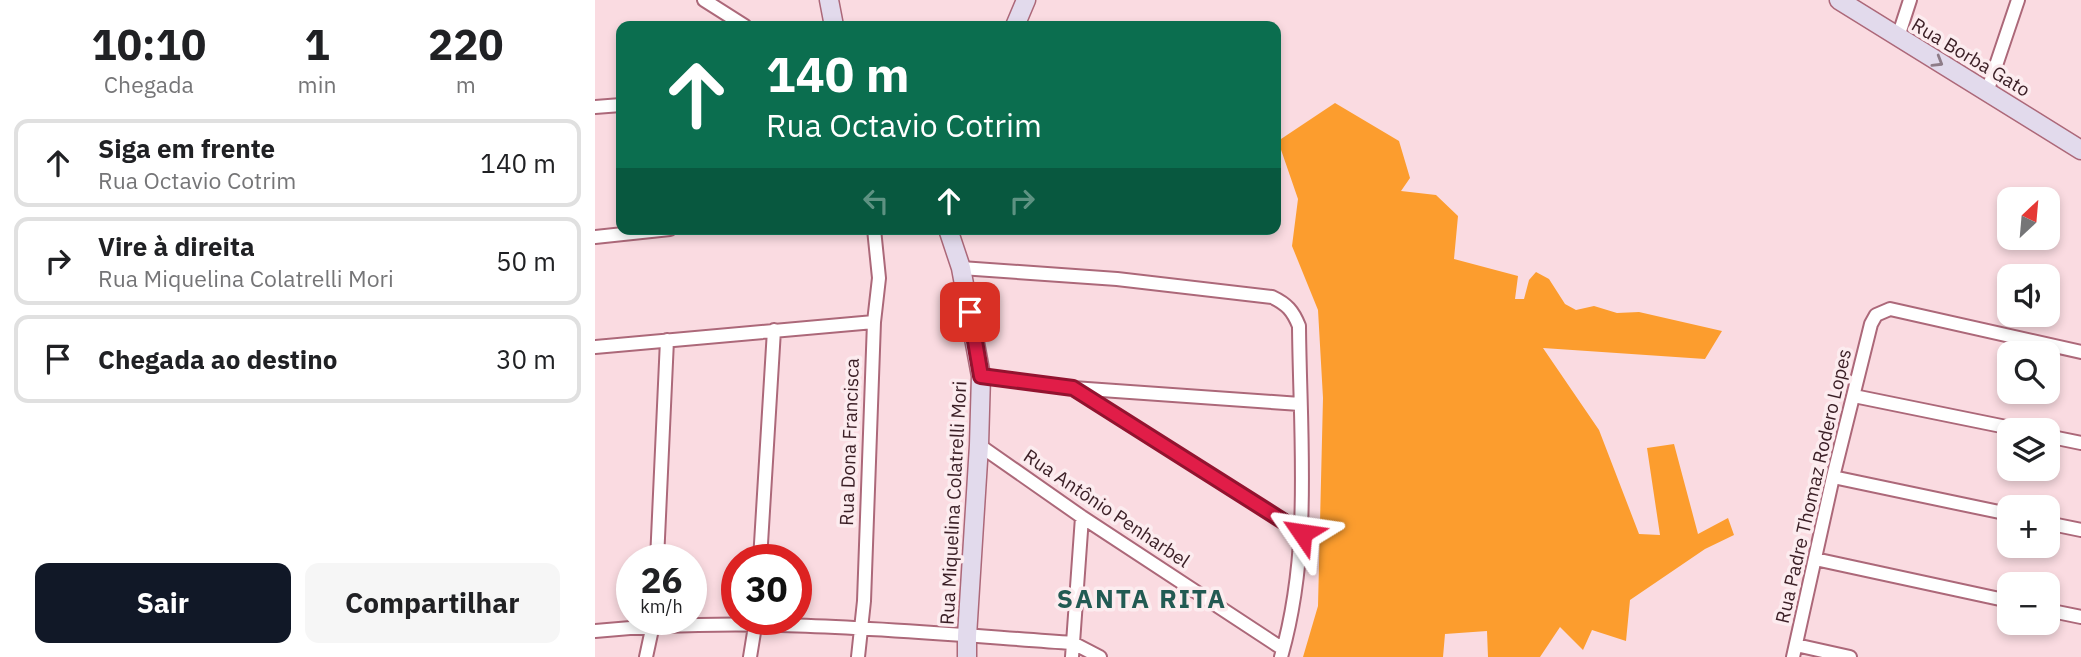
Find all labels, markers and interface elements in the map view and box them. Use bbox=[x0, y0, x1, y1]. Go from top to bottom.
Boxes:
street label: Rua Borba Gato bbox=[1907, 12, 2035, 102]
text: 10:10 bbox=[91, 17, 206, 72]
text: 1 bbox=[304, 17, 330, 72]
text: 220 bbox=[428, 17, 504, 72]
text: 140 m bbox=[766, 42, 910, 105]
icon: ahead bbox=[651, 49, 742, 140]
one-way arrow bbox=[1931, 54, 1944, 67]
text: Chegada bbox=[104, 69, 194, 99]
text: min bbox=[298, 69, 336, 99]
text: m bbox=[456, 69, 476, 99]
text: Rua Octavio Cotrim bbox=[766, 104, 1042, 146]
text: Siga em frente bbox=[98, 131, 275, 165]
icon: ahead bbox=[39, 144, 77, 182]
text: 140 m bbox=[480, 146, 556, 180]
text: Rua Octavio Cotrim bbox=[98, 165, 296, 195]
icon: left bbox=[857, 182, 895, 220]
icon: ahead bbox=[930, 182, 968, 220]
icon: right bbox=[1003, 182, 1041, 220]
north arrow bbox=[1997, 187, 2060, 250]
map controls bbox=[1997, 187, 2060, 635]
text: Vire à direita bbox=[98, 229, 255, 263]
icon: right bbox=[39, 242, 77, 280]
text: 50 m bbox=[496, 244, 556, 278]
text: Rua Miquelina Colatrelli Mori bbox=[98, 263, 394, 293]
button: sound bbox=[1997, 264, 2060, 327]
pin bbox=[940, 282, 1000, 342]
icon: arrive bbox=[951, 293, 989, 331]
icon: arrive bbox=[39, 340, 77, 378]
button: search bbox=[1997, 341, 2060, 404]
text: Chegada ao destino bbox=[98, 342, 337, 376]
text: 30 m bbox=[496, 342, 556, 376]
street label: Rua Padre Thomaz Rodero Lopes bbox=[1770, 346, 1856, 626]
street label: Rua Dona Francisca bbox=[834, 358, 864, 526]
street label: Rua Miquelina Colatrelli Mori bbox=[935, 380, 971, 626]
button: layers bbox=[1997, 418, 2060, 481]
street label: Rua Antônio Penharbel bbox=[1019, 443, 1195, 573]
button: + bbox=[1997, 495, 2060, 558]
position arrow bbox=[1265, 496, 1339, 570]
speed limit sign: 30 bbox=[721, 544, 812, 635]
text: 26 bbox=[640, 557, 683, 603]
button: Sair bbox=[35, 563, 291, 643]
button: Compartilhar bbox=[305, 563, 560, 643]
button: − bbox=[1997, 572, 2060, 635]
district label: SANTA RITA bbox=[1057, 581, 1227, 615]
text: km/h bbox=[640, 595, 683, 618]

